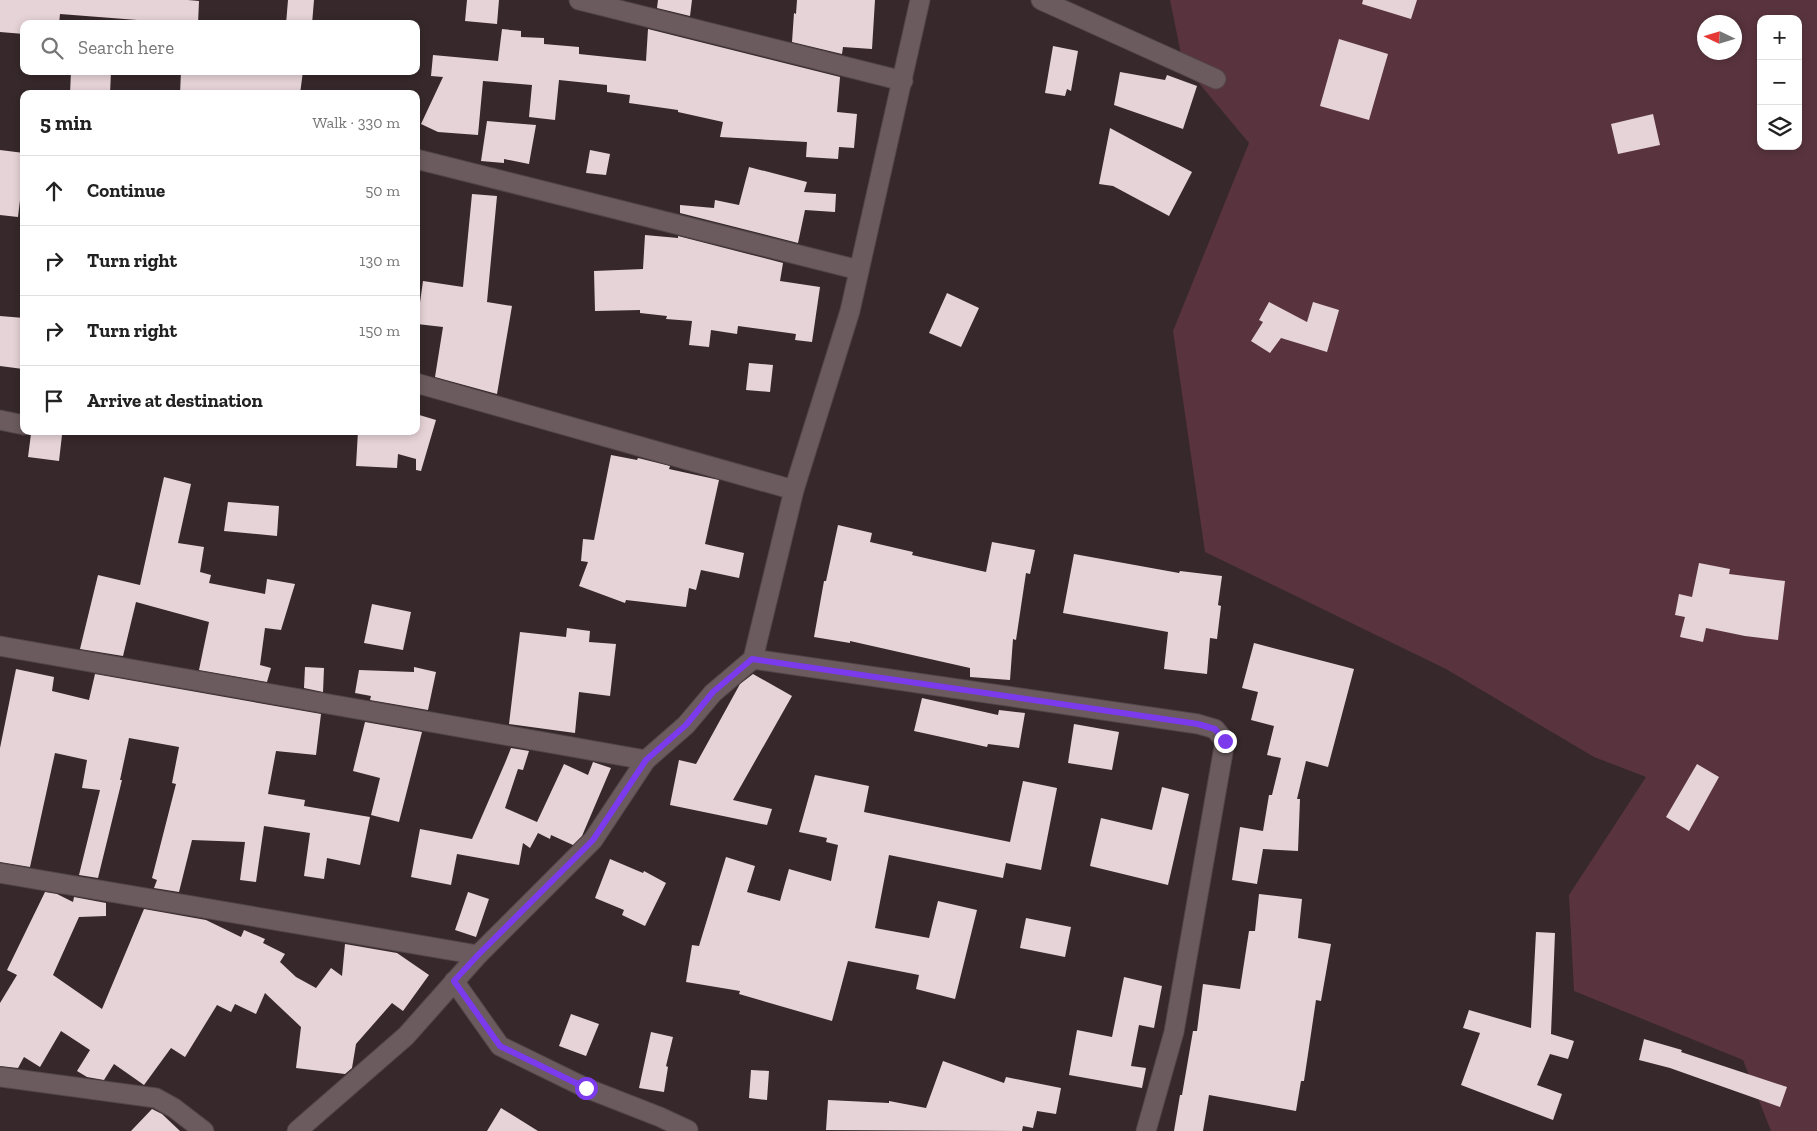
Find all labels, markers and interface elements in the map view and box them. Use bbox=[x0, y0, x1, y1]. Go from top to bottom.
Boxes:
north arrow bbox=[1697, 15, 1742, 60]
map controls bbox=[1757, 15, 1802, 150]
button: + bbox=[1757, 15, 1802, 60]
search box bbox=[20, 20, 420, 75]
icon: search bbox=[38, 34, 66, 62]
text: Search here bbox=[78, 36, 174, 59]
button: − bbox=[1757, 60, 1802, 105]
button: layers bbox=[1757, 105, 1802, 150]
text: 5 min bbox=[40, 110, 92, 135]
text: Walk · 330 m bbox=[312, 113, 400, 132]
icon: ahead bbox=[40, 177, 68, 205]
text: Continue bbox=[87, 179, 165, 202]
text: 50 m bbox=[365, 181, 400, 200]
icon: right bbox=[40, 247, 68, 275]
text: Turn right bbox=[87, 249, 177, 272]
text: 130 m bbox=[359, 251, 400, 270]
icon: right bbox=[40, 317, 68, 345]
text: Turn right bbox=[87, 319, 177, 342]
text: 150 m bbox=[359, 321, 400, 340]
icon: arrive bbox=[40, 387, 68, 415]
text: Arrive at destination bbox=[87, 389, 263, 412]
route end bbox=[1214, 730, 1237, 753]
route start bbox=[575, 1077, 598, 1100]

